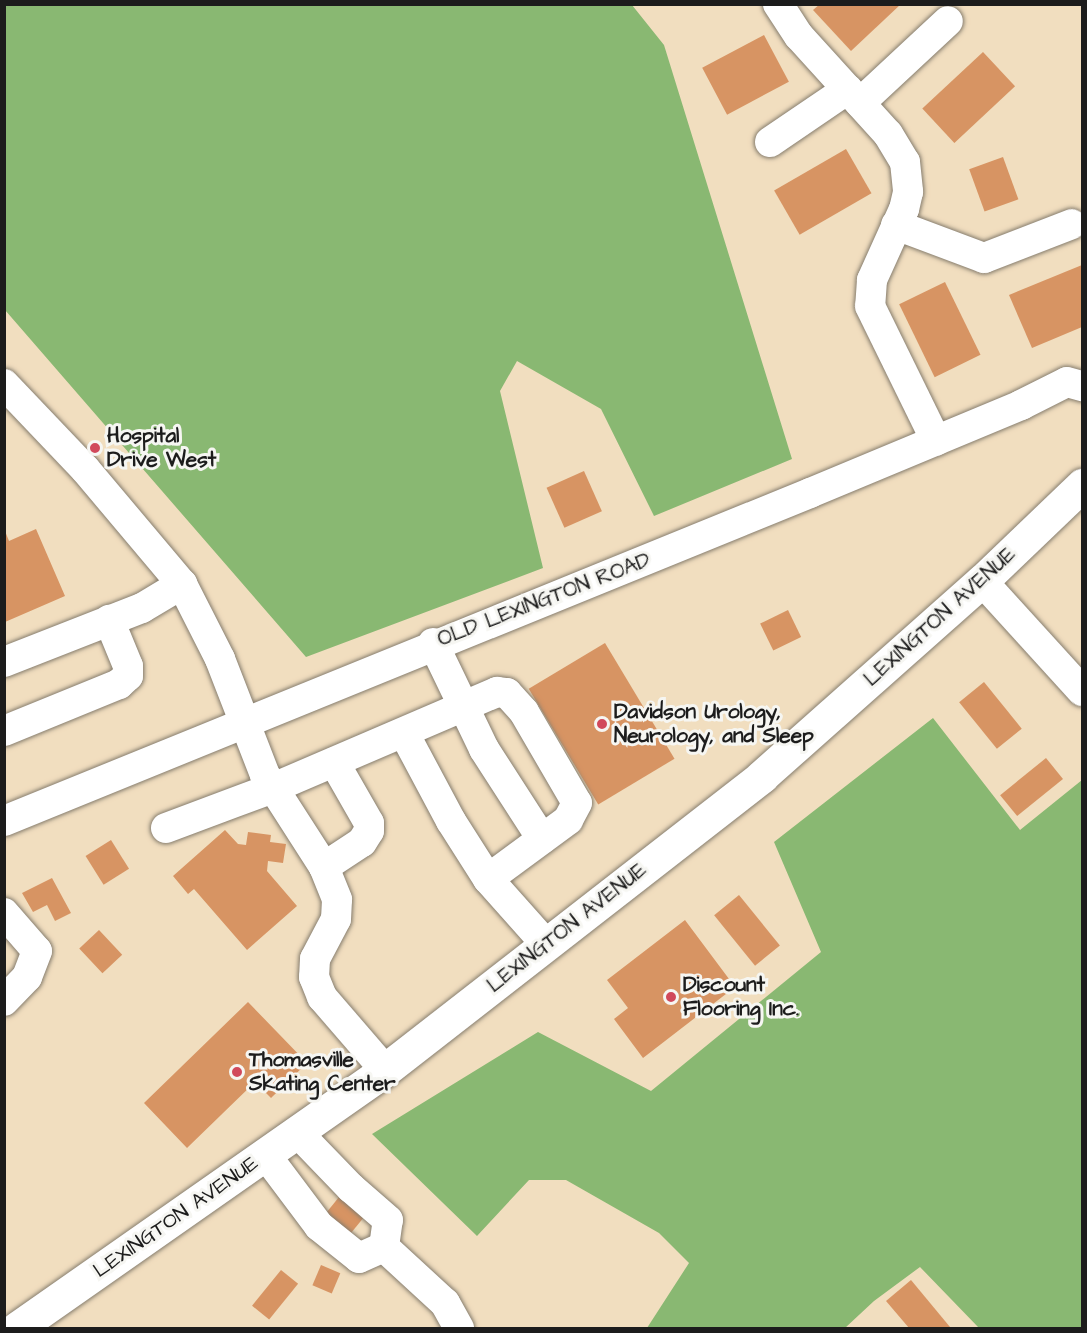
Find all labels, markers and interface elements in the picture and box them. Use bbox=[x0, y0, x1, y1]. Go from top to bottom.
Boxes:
place label: Hospital Drive West bbox=[107, 423, 216, 473]
marker: Hospital Drive West bbox=[88, 441, 102, 455]
street label: LEXINGTON AVENUE bbox=[859, 542, 1021, 692]
street label: OLD LEXINGTON ROAD bbox=[434, 548, 654, 652]
place label: Davidson Urology, Neurology, and Sleep bbox=[614, 699, 814, 749]
marker: Davidson Urology, Neurology, and Sleep bbox=[595, 717, 609, 731]
street label: LEXINGTON AVENUE bbox=[482, 858, 652, 998]
place label: Discount Flooring Inc. bbox=[683, 972, 799, 1022]
marker: Discount Flooring Inc. bbox=[664, 990, 678, 1004]
place label: Thomasville Skating Center bbox=[249, 1047, 396, 1097]
marker: Thomasville Skating Center bbox=[230, 1065, 244, 1079]
street label: LEXINGTON AVENUE bbox=[89, 1151, 263, 1283]

